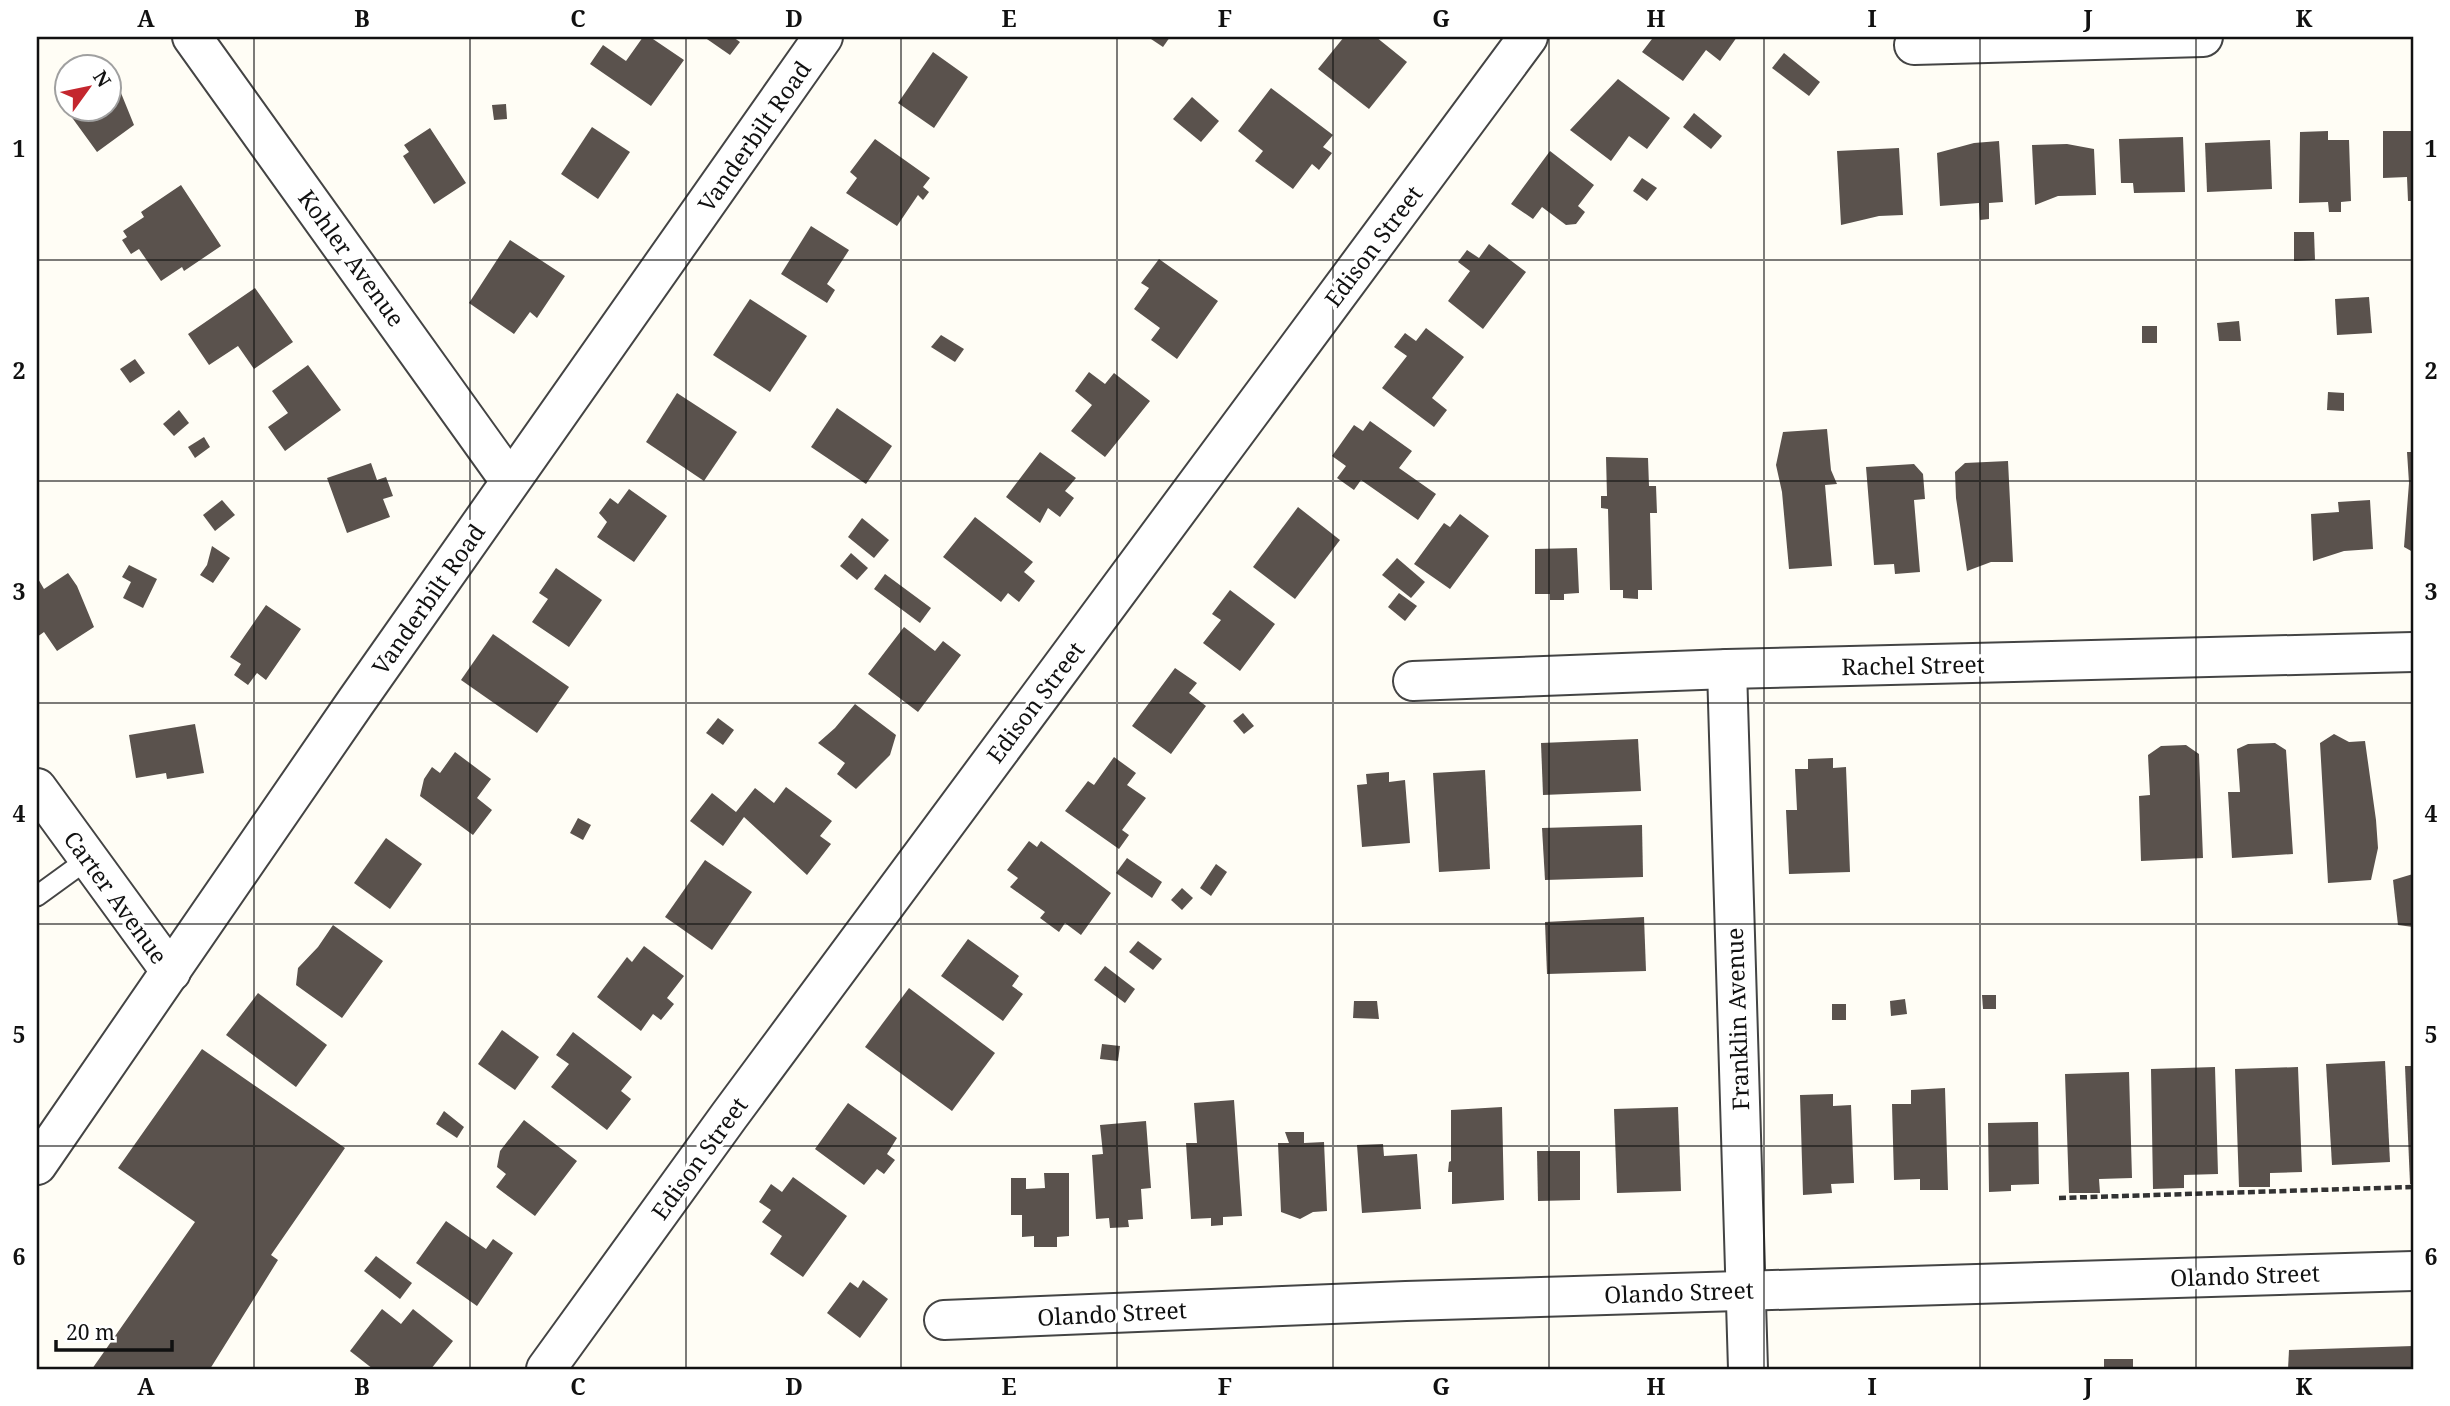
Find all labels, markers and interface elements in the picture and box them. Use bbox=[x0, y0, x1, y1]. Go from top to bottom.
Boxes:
text: A bbox=[137, 2, 155, 34]
text: B bbox=[354, 2, 370, 34]
text: C bbox=[570, 2, 586, 34]
text: D bbox=[785, 2, 803, 34]
text: E bbox=[1001, 2, 1017, 34]
text: F bbox=[1218, 2, 1232, 34]
text: G bbox=[1432, 2, 1450, 34]
text: H bbox=[1647, 2, 1666, 34]
text: I bbox=[1867, 2, 1877, 34]
text: J bbox=[2082, 2, 2093, 34]
text: K bbox=[2296, 2, 2313, 34]
north arrow bbox=[52, 52, 122, 122]
street label: Vanderbilt Road bbox=[690, 54, 818, 218]
text: N bbox=[87, 65, 117, 92]
text: 1 bbox=[13, 132, 26, 164]
text: 1 bbox=[2425, 132, 2438, 164]
street label: Edison Street bbox=[1317, 179, 1429, 313]
street label: Kohler Avenue bbox=[291, 183, 413, 333]
text: 2 bbox=[13, 354, 26, 386]
text: 2 bbox=[2425, 354, 2438, 386]
street label: Vanderbilt Road bbox=[364, 517, 492, 681]
text: 3 bbox=[13, 575, 26, 607]
text: 3 bbox=[2425, 575, 2438, 607]
street label: Edison Street bbox=[979, 635, 1091, 769]
street label: Rachel Street bbox=[1841, 648, 1985, 682]
text: 4 bbox=[13, 797, 26, 829]
text: 4 bbox=[2425, 797, 2438, 829]
street label: Carter Avenue bbox=[57, 824, 175, 970]
street label: Franklin Avenue bbox=[1718, 927, 1756, 1111]
text: 5 bbox=[13, 1018, 26, 1050]
text: 5 bbox=[2425, 1018, 2438, 1050]
street label: Edison Street bbox=[644, 1090, 754, 1226]
text: 6 bbox=[13, 1240, 26, 1272]
text: 6 bbox=[2425, 1240, 2438, 1272]
street label: Olando Street bbox=[2170, 1256, 2320, 1294]
street label: Olando Street bbox=[1604, 1273, 1754, 1311]
street label: Olando Street bbox=[1037, 1293, 1187, 1333]
scale bar bbox=[56, 1308, 172, 1352]
text: 20 m bbox=[66, 1318, 115, 1346]
text: A bbox=[137, 1370, 155, 1402]
text: B bbox=[354, 1370, 370, 1402]
text: C bbox=[570, 1370, 586, 1402]
text: D bbox=[785, 1370, 803, 1402]
text: E bbox=[1001, 1370, 1017, 1402]
text: F bbox=[1218, 1370, 1232, 1402]
text: G bbox=[1432, 1370, 1450, 1402]
text: H bbox=[1647, 1370, 1666, 1402]
text: I bbox=[1867, 1370, 1877, 1402]
text: J bbox=[2082, 1370, 2093, 1402]
text: K bbox=[2296, 1370, 2313, 1402]

